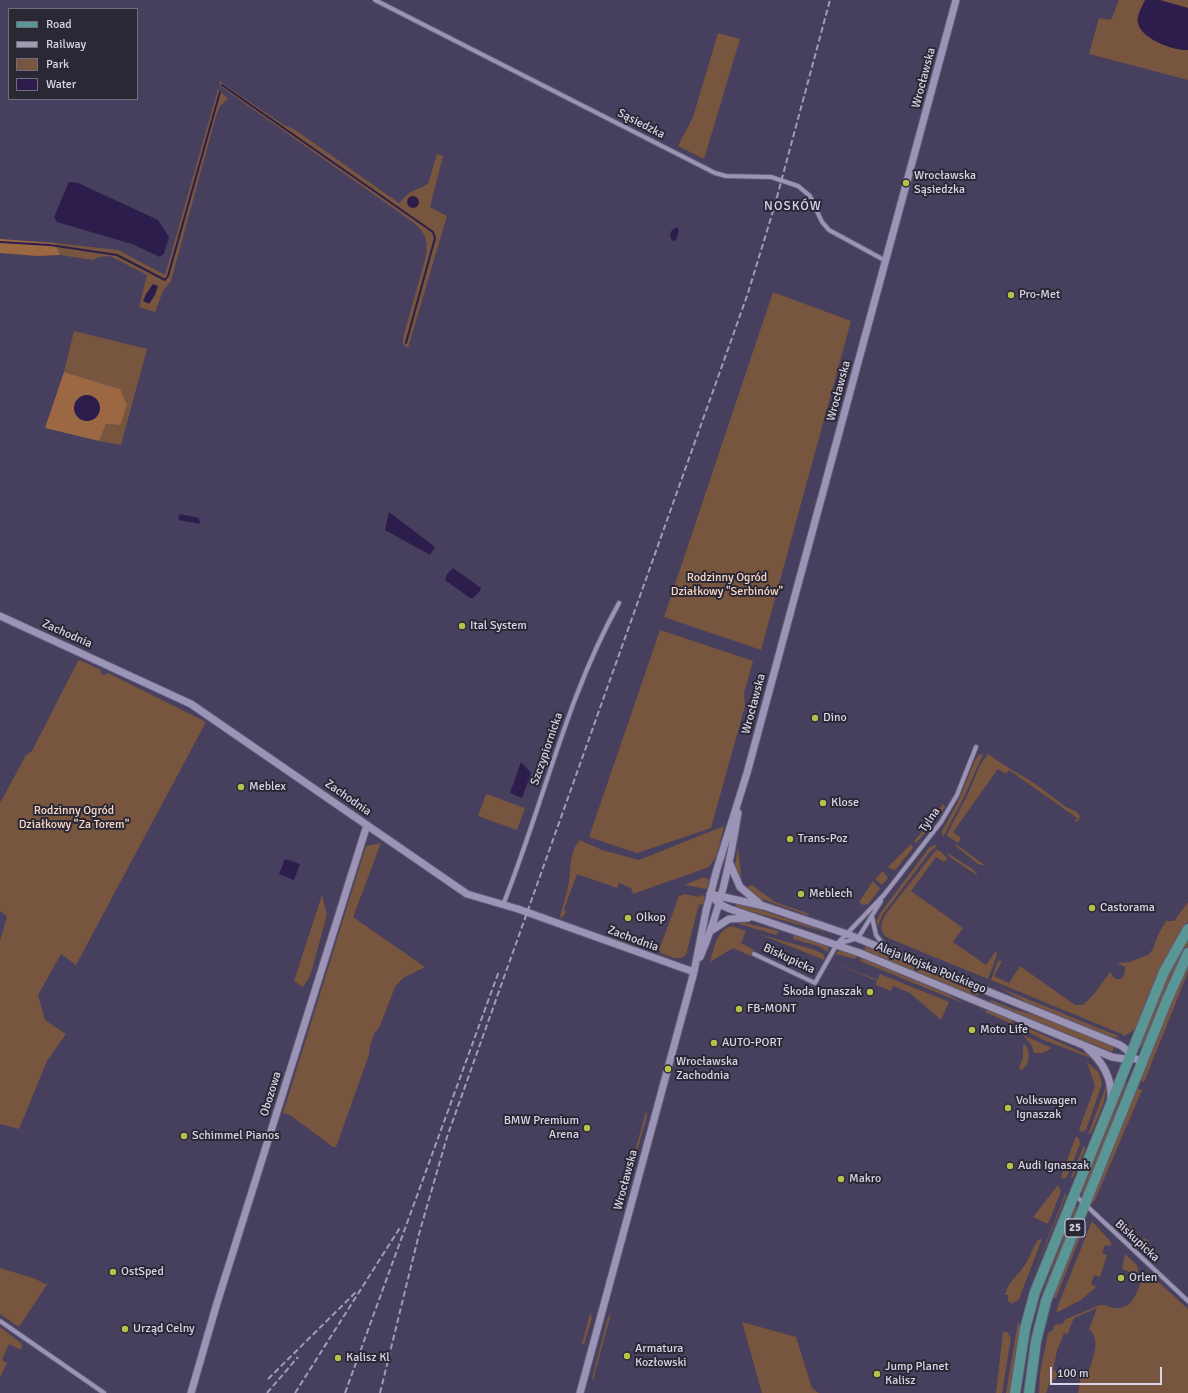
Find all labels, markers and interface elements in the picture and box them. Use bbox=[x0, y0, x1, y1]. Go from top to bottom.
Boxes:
legend bbox=[8, 8, 138, 100]
text: Road bbox=[46, 17, 72, 32]
text: Railway bbox=[46, 37, 86, 52]
street label: Wrocławska bbox=[909, 46, 939, 110]
text: Park bbox=[46, 57, 69, 72]
text: Water bbox=[46, 77, 76, 92]
street label: Sąsiedzka bbox=[615, 106, 667, 142]
place label: Wrocławska Sąsiedzka bbox=[914, 169, 976, 197]
marker: Wrocławska Sąsiedzka bbox=[901, 178, 911, 188]
district label: NOSKÓW bbox=[764, 199, 822, 215]
place label: Pro-Met bbox=[1019, 288, 1060, 302]
marker: Pro-Met bbox=[1006, 290, 1016, 300]
street label: Wrocławska bbox=[824, 359, 854, 423]
park label: Rodzinny Ogród Działkowy "Serbinów" bbox=[671, 571, 783, 599]
street label: Zachodnia bbox=[40, 617, 94, 651]
place label: Ital System bbox=[470, 619, 527, 633]
marker: Ital System bbox=[457, 621, 467, 631]
street label: Wrocławska bbox=[739, 672, 769, 736]
street label: Szczypiornicka bbox=[528, 711, 566, 787]
place label: Dino bbox=[823, 711, 847, 725]
marker: Dino bbox=[810, 713, 820, 723]
street label: Zachodnia bbox=[322, 777, 374, 819]
place label: Meblex bbox=[249, 780, 286, 794]
marker: Meblex bbox=[236, 782, 246, 792]
place label: Klose bbox=[831, 796, 859, 810]
marker: Klose bbox=[818, 798, 828, 808]
park label: Rodzinny Ogród Działkowy "Za Torem" bbox=[19, 804, 129, 832]
street label: Tylna bbox=[917, 805, 943, 835]
place label: Trans-Poz bbox=[798, 832, 848, 846]
marker: Trans-Poz bbox=[785, 834, 795, 844]
place label: Meblech bbox=[809, 887, 853, 901]
marker: Meblech bbox=[796, 889, 806, 899]
place label: Castorama bbox=[1100, 901, 1155, 915]
marker: Castorama bbox=[1087, 903, 1097, 913]
place label: Olkop bbox=[636, 911, 666, 925]
marker: Olkop bbox=[623, 913, 633, 923]
street label: Zachodnia bbox=[606, 923, 660, 955]
street label: Aleja Wojska Polskiego bbox=[874, 939, 988, 997]
street label: Biskupicka bbox=[761, 941, 817, 977]
place label: Škoda Ignaszak bbox=[783, 985, 862, 999]
marker: Škoda Ignaszak bbox=[865, 987, 875, 997]
place label: FB-MONT bbox=[747, 1002, 796, 1016]
marker: FB-MONT bbox=[734, 1004, 744, 1014]
place label: Moto Life bbox=[980, 1023, 1028, 1037]
marker: Moto Life bbox=[967, 1025, 977, 1035]
place label: AUTO-PORT bbox=[722, 1036, 782, 1050]
marker: AUTO-PORT bbox=[709, 1038, 719, 1048]
place label: Wrocławska Zachodnia bbox=[676, 1055, 738, 1083]
marker: Wrocławska Zachodnia bbox=[663, 1064, 673, 1074]
street label: Obozowa bbox=[257, 1070, 285, 1118]
place label: Volkswagen Ignaszak bbox=[1016, 1094, 1077, 1122]
marker: Volkswagen Ignaszak bbox=[1003, 1103, 1013, 1113]
place label: BMW Premium Arena bbox=[504, 1114, 579, 1142]
marker: BMW Premium Arena bbox=[582, 1123, 592, 1133]
place label: Schimmel Pianos bbox=[192, 1129, 280, 1143]
marker: Schimmel Pianos bbox=[179, 1131, 189, 1141]
street label: Wrocławska bbox=[611, 1148, 641, 1212]
place label: Audi Ignaszak bbox=[1018, 1159, 1089, 1173]
marker: Audi Ignaszak bbox=[1005, 1161, 1015, 1171]
place label: Makro bbox=[849, 1172, 881, 1186]
marker: Makro bbox=[836, 1174, 846, 1184]
street label: Biskupicka bbox=[1112, 1217, 1162, 1265]
road number: 25 bbox=[1065, 1219, 1085, 1237]
place label: OstSped bbox=[121, 1265, 164, 1279]
marker: OstSped bbox=[108, 1267, 118, 1277]
place label: Orlen bbox=[1129, 1271, 1157, 1285]
marker: Orlen bbox=[1116, 1273, 1126, 1283]
place label: Urząd Celny bbox=[133, 1322, 195, 1336]
marker: Urząd Celny bbox=[120, 1324, 130, 1334]
place label: Armatura Kozłowski bbox=[635, 1342, 687, 1370]
place label: Kalisz Kl bbox=[346, 1351, 390, 1365]
marker: Armatura Kozłowski bbox=[622, 1351, 632, 1361]
marker: Kalisz Kl bbox=[333, 1353, 343, 1363]
scale bar bbox=[1052, 1359, 1164, 1385]
place label: Jump Planet Kalisz bbox=[885, 1360, 949, 1388]
text: 100 m bbox=[1057, 1366, 1089, 1381]
marker: Jump Planet Kalisz bbox=[872, 1369, 882, 1379]

